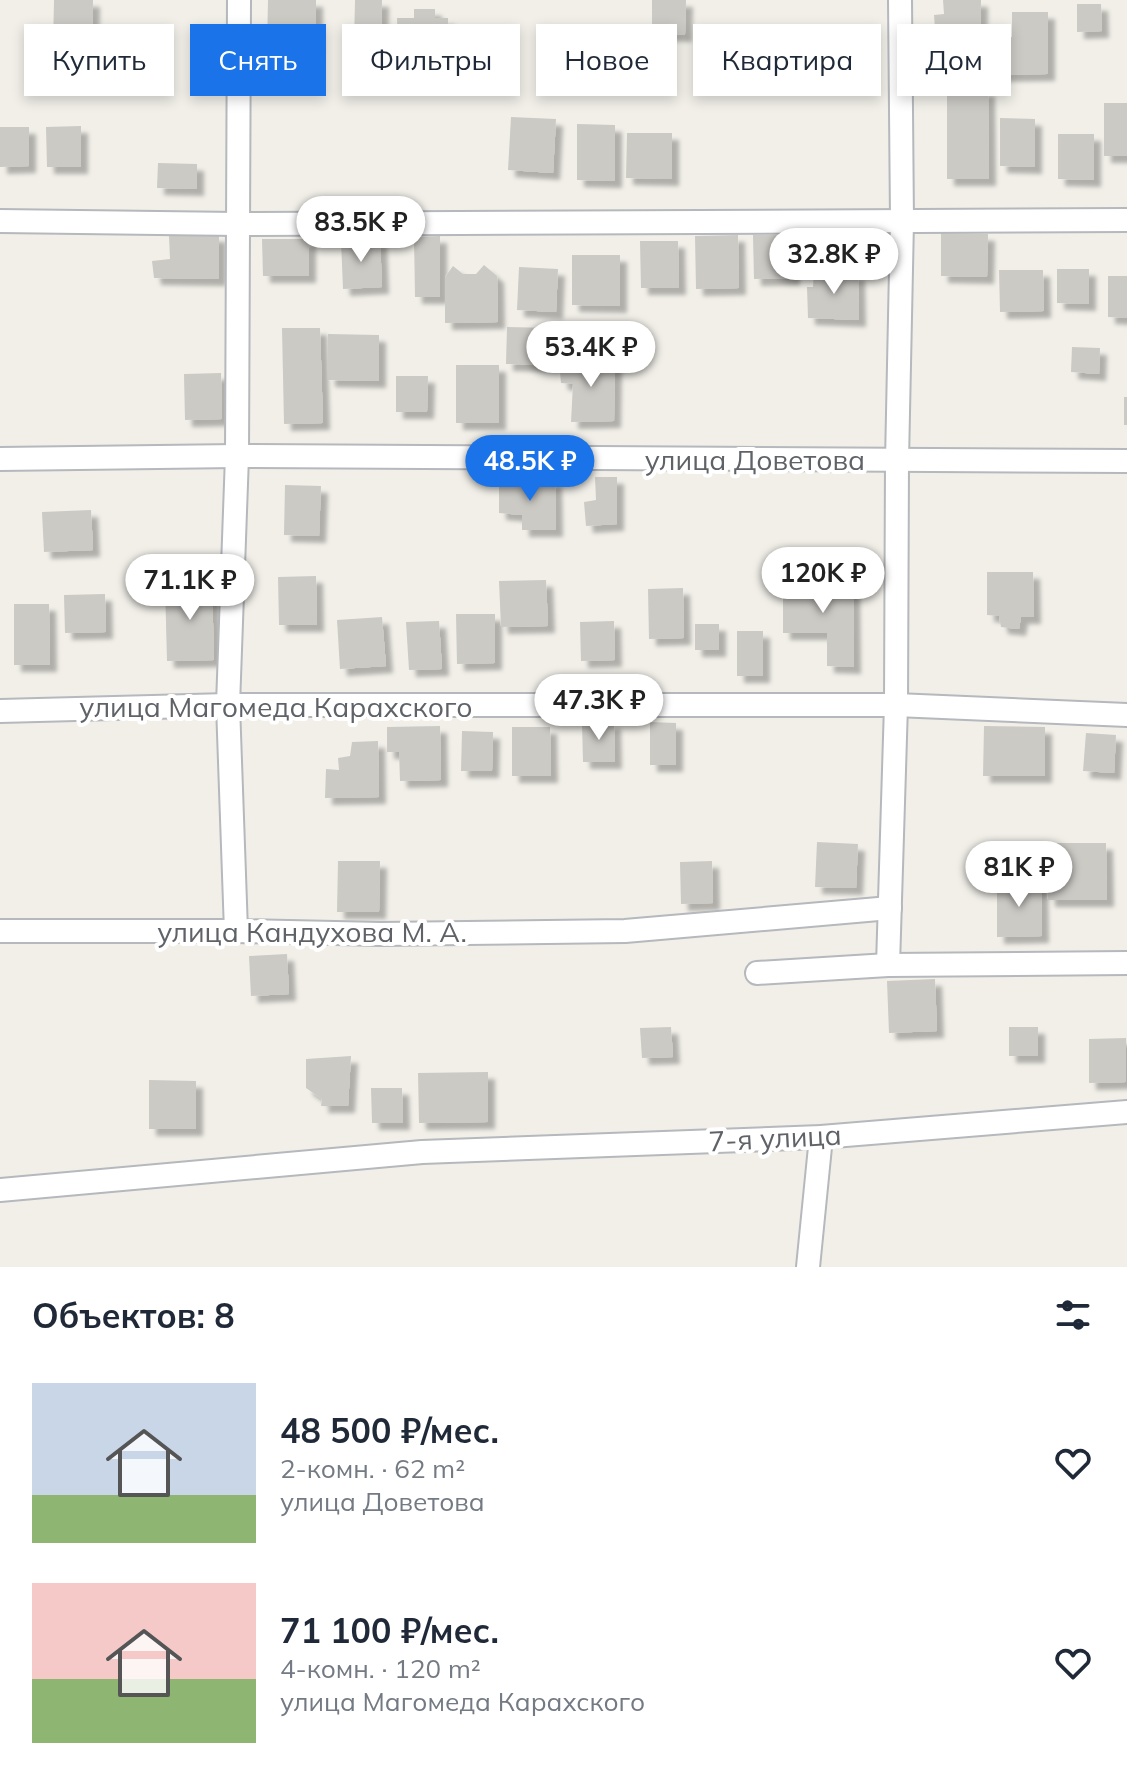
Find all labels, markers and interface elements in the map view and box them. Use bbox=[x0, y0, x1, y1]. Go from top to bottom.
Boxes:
chip: Купить bbox=[24, 24, 174, 96]
chip: Снять bbox=[190, 24, 326, 96]
chip: Фильтры bbox=[342, 24, 520, 96]
chip: Новое bbox=[536, 24, 677, 96]
chip: Квартира bbox=[693, 24, 881, 96]
chip: Дом bbox=[897, 24, 1011, 96]
pin: 83.5K ₽ bbox=[287, 196, 435, 264]
text: 83.5K ₽ bbox=[314, 205, 408, 238]
pin: 32.8K ₽ bbox=[760, 228, 908, 296]
text: 32.8K ₽ bbox=[787, 237, 881, 270]
pin: 53.4K ₽ bbox=[517, 321, 665, 389]
text: 53.4K ₽ bbox=[544, 330, 638, 363]
pin: 48.5K ₽ bbox=[456, 435, 604, 503]
street label: улица Доветова bbox=[645, 442, 865, 477]
text: 48.5K ₽ bbox=[483, 444, 577, 477]
pin: 120K ₽ bbox=[758, 547, 888, 615]
pin: 71.1K ₽ bbox=[116, 554, 264, 622]
text: 120K ₽ bbox=[780, 556, 866, 589]
text: 71.1K ₽ bbox=[143, 563, 237, 596]
pin: 47.3K ₽ bbox=[525, 674, 673, 742]
text: 47.3K ₽ bbox=[552, 683, 646, 716]
street label: улица Магомеда Карахского bbox=[79, 689, 473, 724]
pin: 81K ₽ bbox=[963, 841, 1075, 909]
text: 81K ₽ bbox=[983, 850, 1055, 883]
street label: улица Кандухова М. А. bbox=[157, 914, 467, 949]
street label: 7-я улица bbox=[708, 1117, 842, 1158]
icon: filters bbox=[1051, 1293, 1095, 1337]
text: Объектов: 8 bbox=[32, 1294, 235, 1337]
text: 48 500 ₽/мес. bbox=[280, 1409, 499, 1452]
icon: home bbox=[96, 1415, 192, 1511]
icon: heart bbox=[1051, 1441, 1095, 1485]
text: 2-комн. · 62 m² bbox=[280, 1452, 465, 1485]
text: улица Доветова bbox=[280, 1485, 485, 1518]
text: 71 100 ₽/мес. bbox=[280, 1609, 499, 1652]
icon: home bbox=[96, 1615, 192, 1711]
icon: heart bbox=[1051, 1641, 1095, 1685]
text: 4-комн. · 120 m² bbox=[280, 1652, 481, 1685]
text: улица Магомеда Карахского bbox=[280, 1685, 645, 1718]

